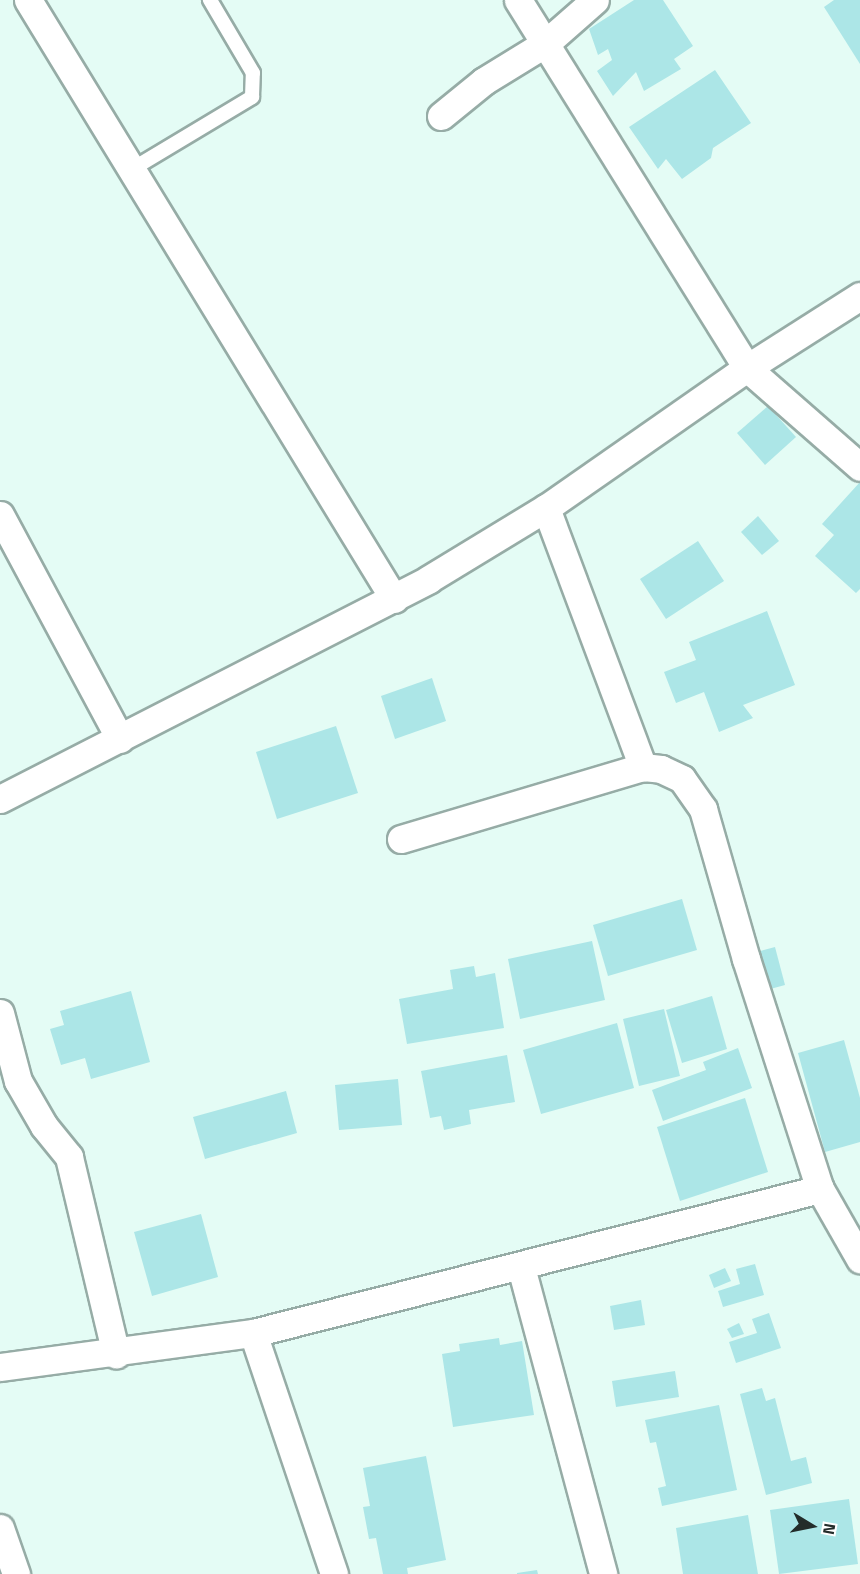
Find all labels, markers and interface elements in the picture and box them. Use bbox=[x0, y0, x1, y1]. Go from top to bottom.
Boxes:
north arrow bbox=[782, 1496, 842, 1556]
text: N bbox=[817, 1522, 843, 1537]

